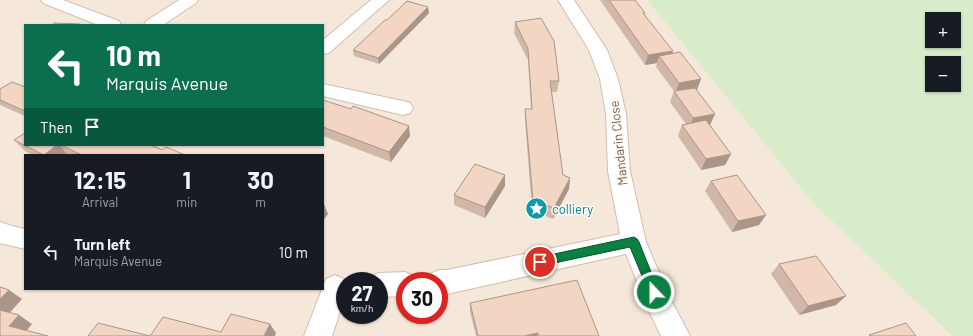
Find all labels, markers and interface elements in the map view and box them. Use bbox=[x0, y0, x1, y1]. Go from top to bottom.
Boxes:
map controls bbox=[925, 12, 961, 92]
button: + bbox=[925, 12, 961, 48]
text: 10 m bbox=[106, 38, 161, 72]
icon: left bbox=[40, 40, 92, 92]
button: − bbox=[925, 56, 961, 92]
text: Marquis Avenue bbox=[106, 72, 228, 94]
street label: Mandarin Close bbox=[606, 100, 630, 186]
icon: arrive bbox=[81, 116, 103, 138]
text: Then bbox=[40, 118, 73, 136]
text: 12:15 bbox=[74, 165, 126, 194]
text: 1 bbox=[182, 165, 191, 194]
text: 30 bbox=[247, 165, 274, 194]
text: Arrival bbox=[82, 194, 118, 210]
text: min bbox=[176, 194, 197, 210]
text: m bbox=[255, 194, 266, 210]
place icon: colliery bbox=[524, 196, 550, 222]
place label: colliery bbox=[552, 201, 593, 217]
text: Turn left bbox=[74, 235, 130, 253]
icon: left bbox=[40, 241, 62, 263]
text: 10 m bbox=[279, 243, 308, 261]
pin bbox=[523, 245, 557, 279]
icon: arrive bbox=[529, 251, 551, 273]
text: Marquis Avenue bbox=[74, 253, 162, 269]
position arrow bbox=[633, 271, 675, 313]
speed limit sign: 30 bbox=[396, 272, 448, 324]
text: 27 bbox=[351, 281, 373, 305]
text: km/h bbox=[351, 302, 373, 314]

